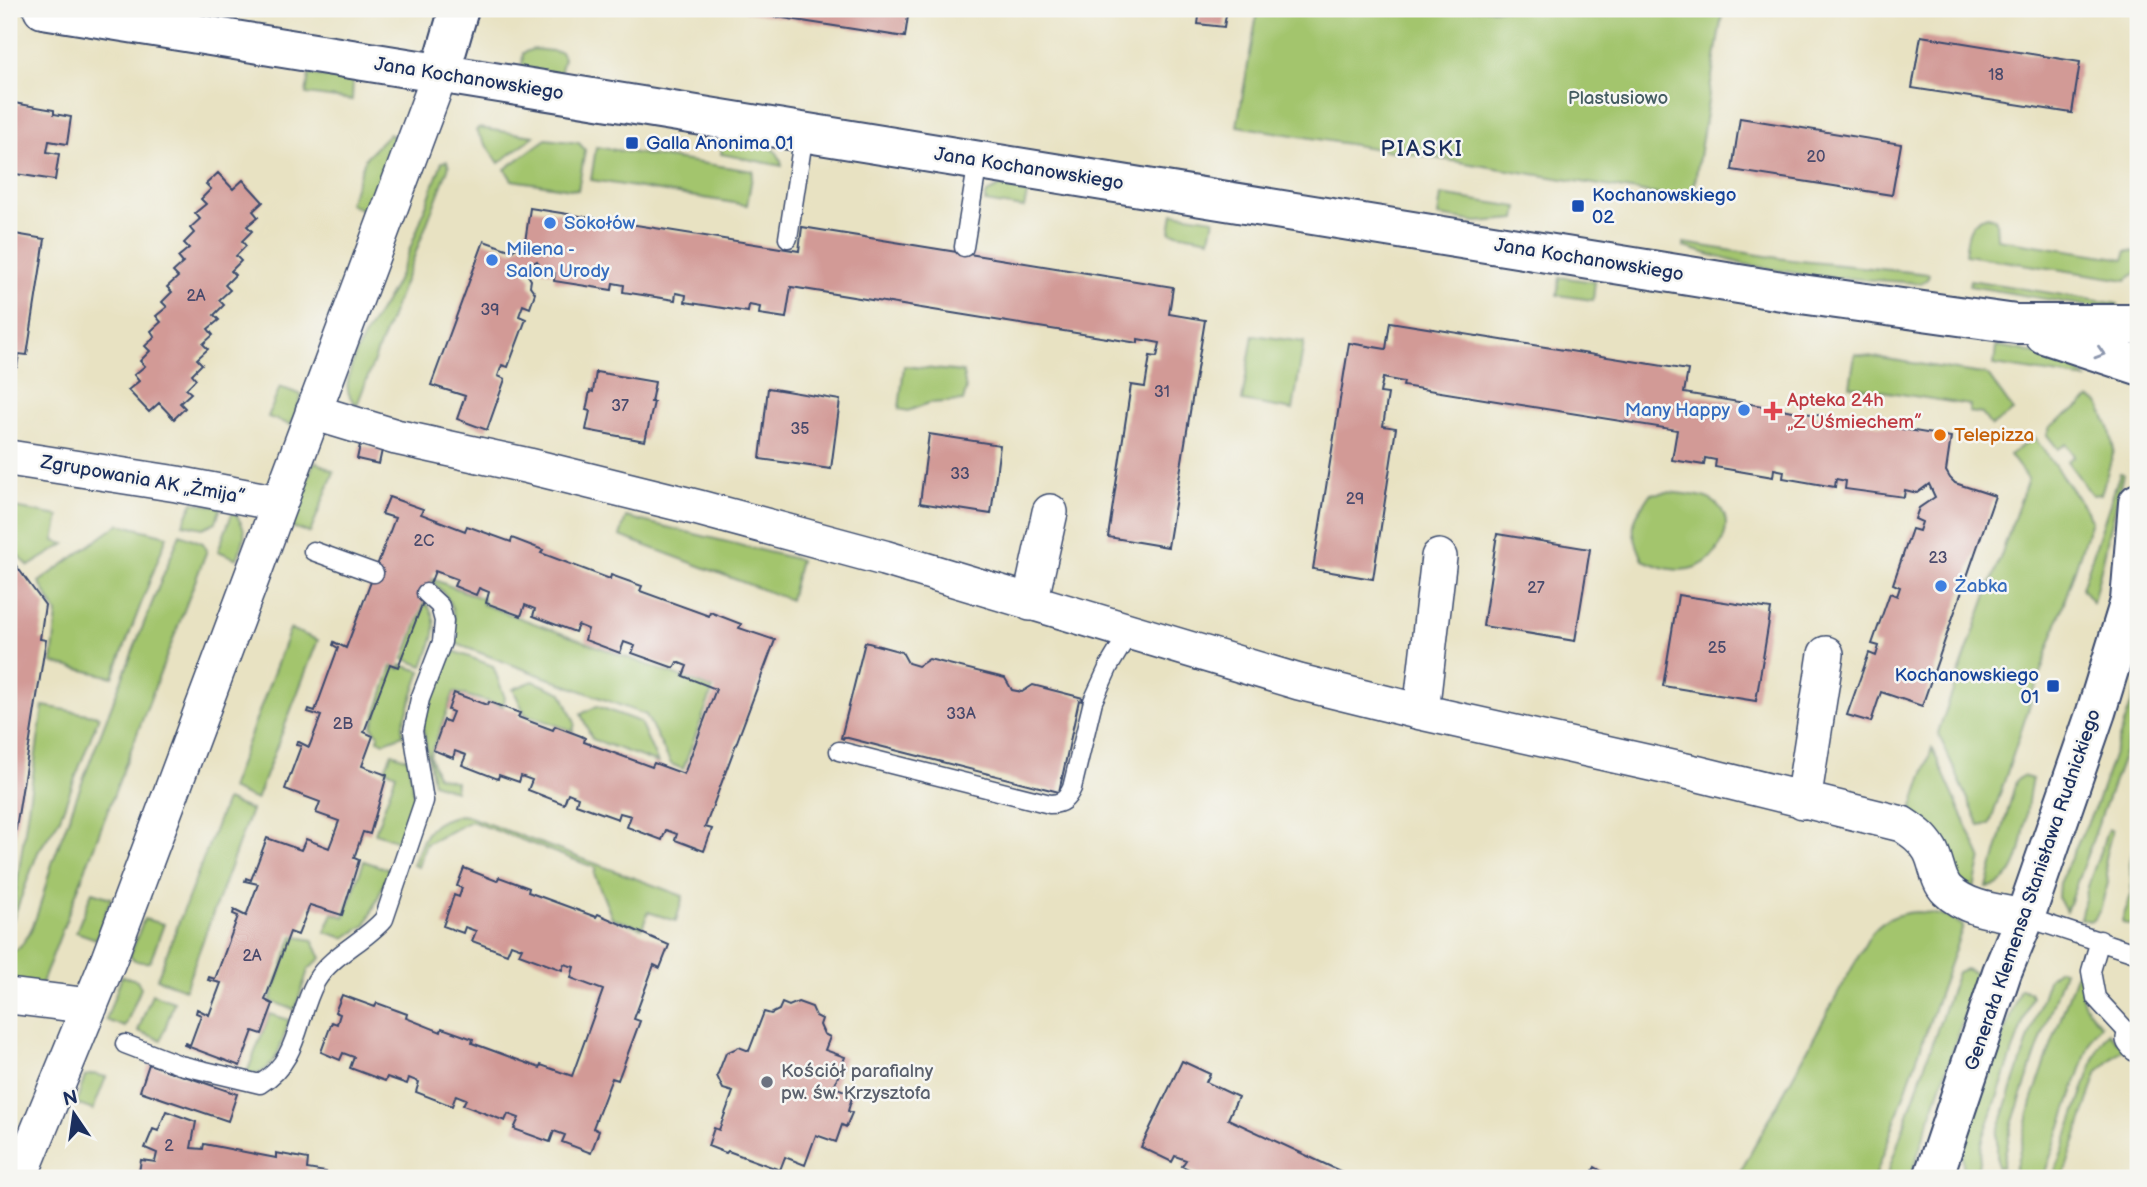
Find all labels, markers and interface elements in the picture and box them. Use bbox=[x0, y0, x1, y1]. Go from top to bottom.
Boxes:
street label: Jana Kochanowskiego bbox=[373, 53, 565, 105]
house number: 18 bbox=[1988, 66, 2004, 85]
park label: Plastusiowo bbox=[1568, 87, 1668, 110]
place label: Galla Anonima 01 bbox=[646, 132, 794, 155]
marker: Galla Anonima 01 bbox=[624, 135, 640, 151]
district label: PIASKI bbox=[1380, 135, 1464, 163]
street label: Jana Kochanowskiego bbox=[933, 143, 1125, 195]
house number: 20 bbox=[1807, 148, 1825, 167]
place label: Kochanowskiego 02 bbox=[1592, 184, 1737, 229]
marker: Kochanowskiego 02 bbox=[1570, 198, 1586, 214]
place label: Sokołów bbox=[564, 212, 636, 235]
marker: Sokołów bbox=[542, 215, 558, 231]
street label: Jana Kochanowskiego bbox=[1493, 234, 1685, 286]
place label: Milena - Salon Urody bbox=[506, 238, 610, 283]
marker: Milena - Salon Urody bbox=[484, 252, 500, 268]
house number: 2A bbox=[186, 287, 206, 306]
house number: 39 bbox=[480, 301, 500, 320]
one-way arrow bbox=[2094, 344, 2106, 359]
house number: 31 bbox=[1154, 383, 1170, 402]
place label: Apteka 24h „Z Uśmiechem” bbox=[1787, 389, 1922, 434]
house number: 37 bbox=[611, 397, 629, 416]
place label: Many Happy bbox=[1625, 399, 1730, 422]
marker: Many Happy bbox=[1736, 402, 1752, 418]
marker: Apteka 24h „Z Uśmiechem” bbox=[1765, 403, 1781, 419]
house number: 35 bbox=[790, 420, 810, 439]
place label: Telepizza bbox=[1954, 424, 2034, 447]
marker: Telepizza bbox=[1932, 427, 1948, 443]
street label: Zgrupowania AK „Żmija” bbox=[38, 451, 247, 509]
house number: 33 bbox=[950, 465, 970, 484]
house number: 29 bbox=[1346, 490, 1364, 509]
house number: 2C bbox=[414, 532, 434, 551]
house number: 23 bbox=[1929, 549, 1948, 568]
place label: Żabka bbox=[1954, 575, 2008, 598]
marker: Żabka bbox=[1933, 578, 1949, 594]
house number: 27 bbox=[1527, 579, 1545, 598]
house number: 25 bbox=[1708, 639, 1726, 658]
place label: Kochanowskiego 01 bbox=[1894, 664, 2039, 709]
marker: Kochanowskiego 01 bbox=[2045, 678, 2061, 694]
house number: 33A bbox=[946, 705, 976, 724]
street label: Generała Klemensa Stanisława Rudnickiego bbox=[1960, 706, 2106, 1074]
house number: 2B bbox=[333, 715, 353, 734]
house number: 2A bbox=[242, 947, 262, 966]
place label: Kościół parafialny pw. św. Krzysztofa bbox=[781, 1060, 934, 1105]
marker: Kościół parafialny pw. św. Krzysztofa bbox=[759, 1074, 775, 1090]
north arrow bbox=[38, 1078, 108, 1148]
text: N bbox=[61, 1086, 80, 1112]
house number: 2 bbox=[164, 1137, 174, 1156]

